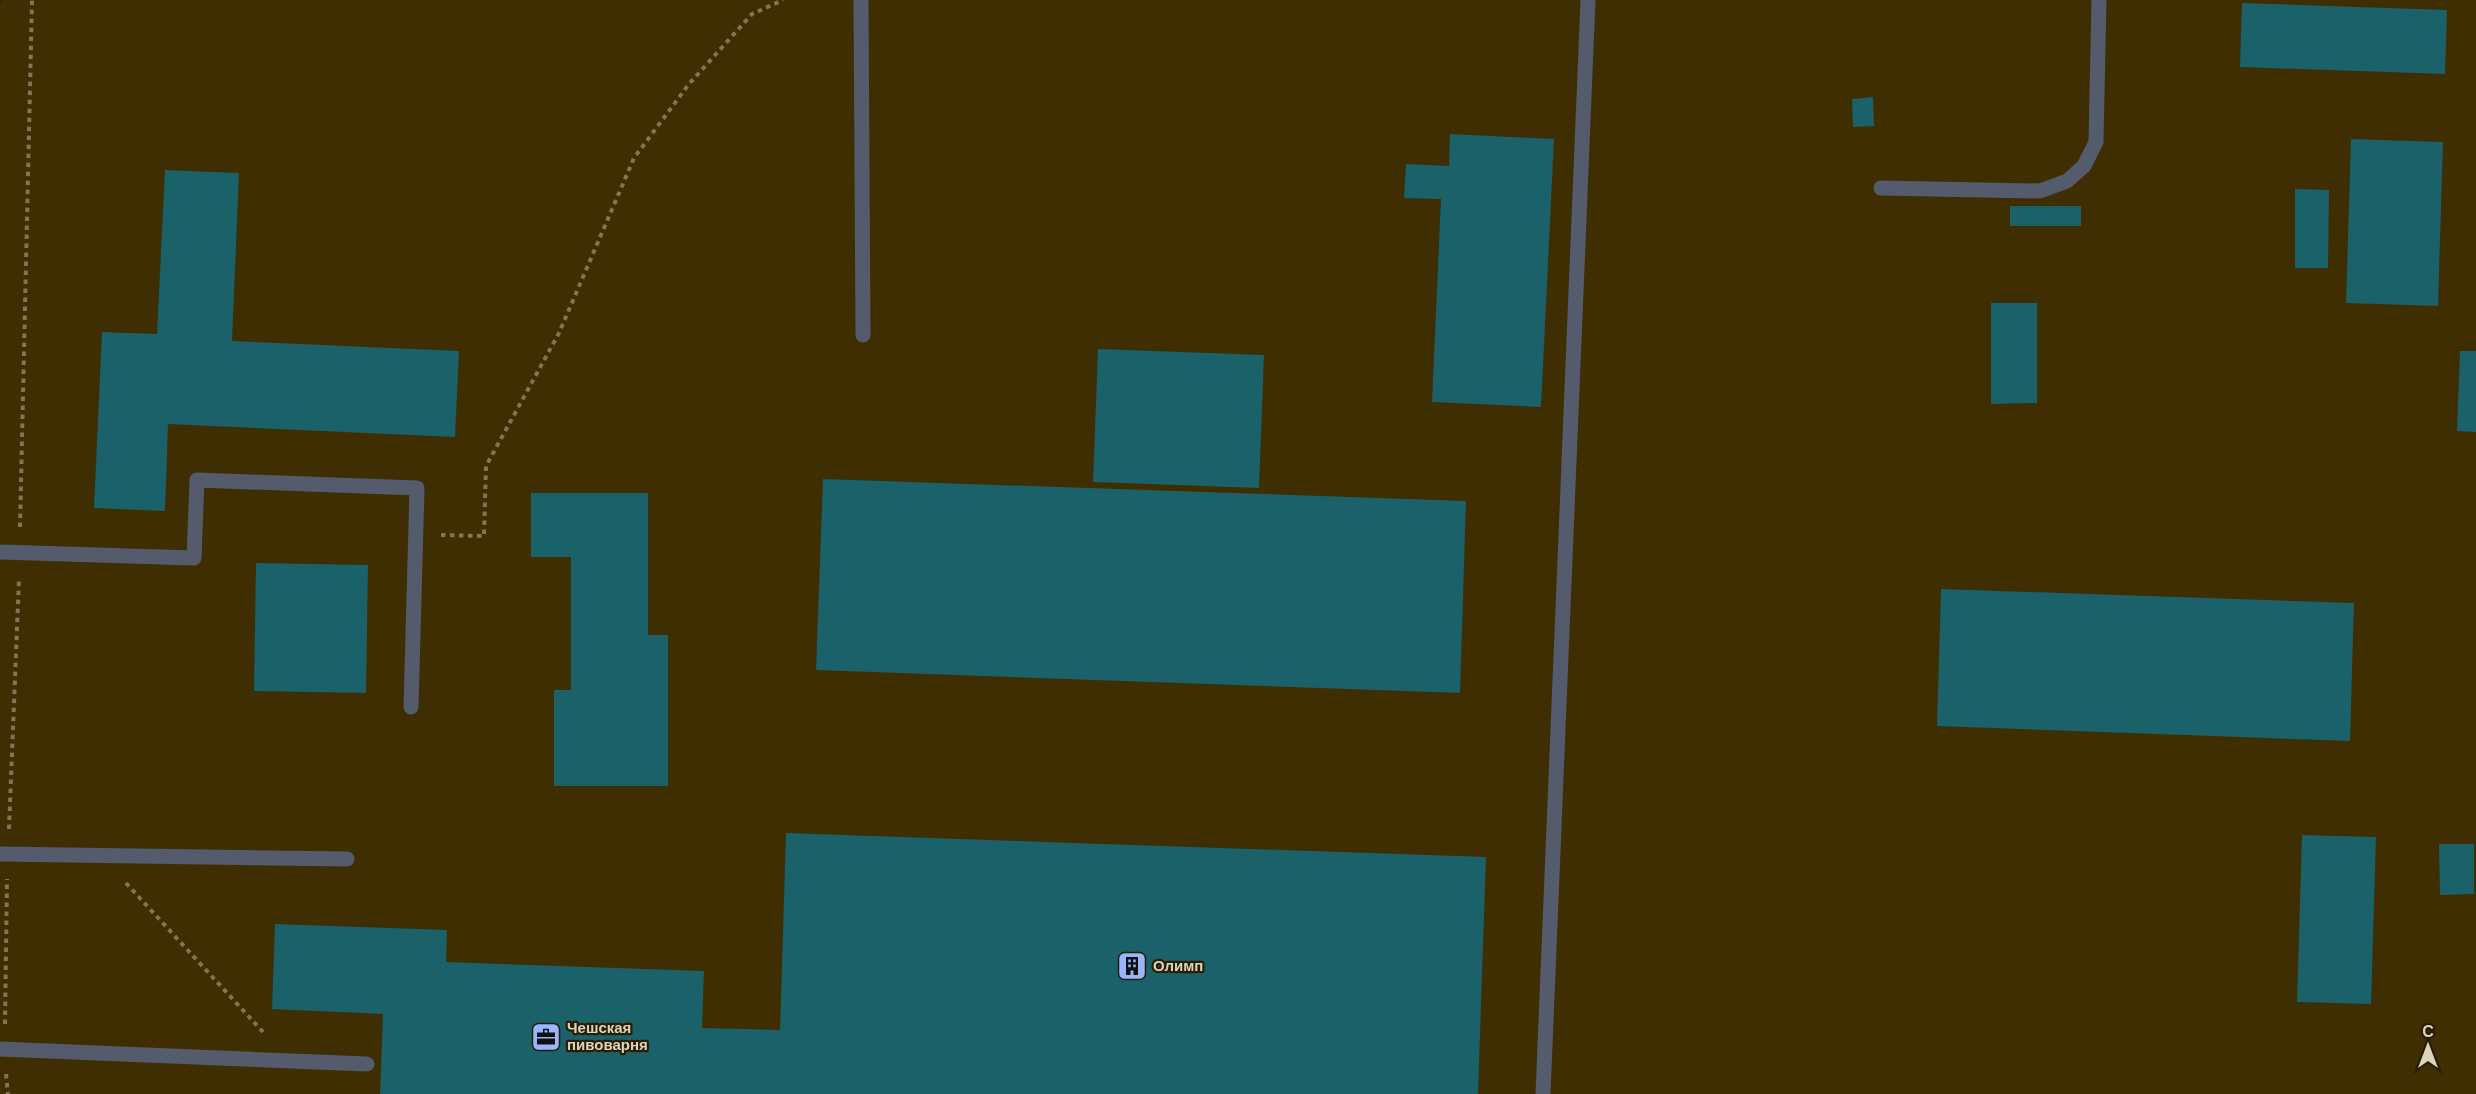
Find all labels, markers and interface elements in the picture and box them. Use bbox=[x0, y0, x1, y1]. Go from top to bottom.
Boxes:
building icon: Олимп bbox=[1116, 950, 1148, 982]
place label: Олимп bbox=[1153, 957, 1203, 975]
north arrow bbox=[2398, 1016, 2458, 1076]
place label: Чешская пивоварня bbox=[567, 1019, 648, 1054]
office icon: Чешская пивоварня bbox=[530, 1021, 562, 1053]
text: С bbox=[2422, 1022, 2434, 1041]

